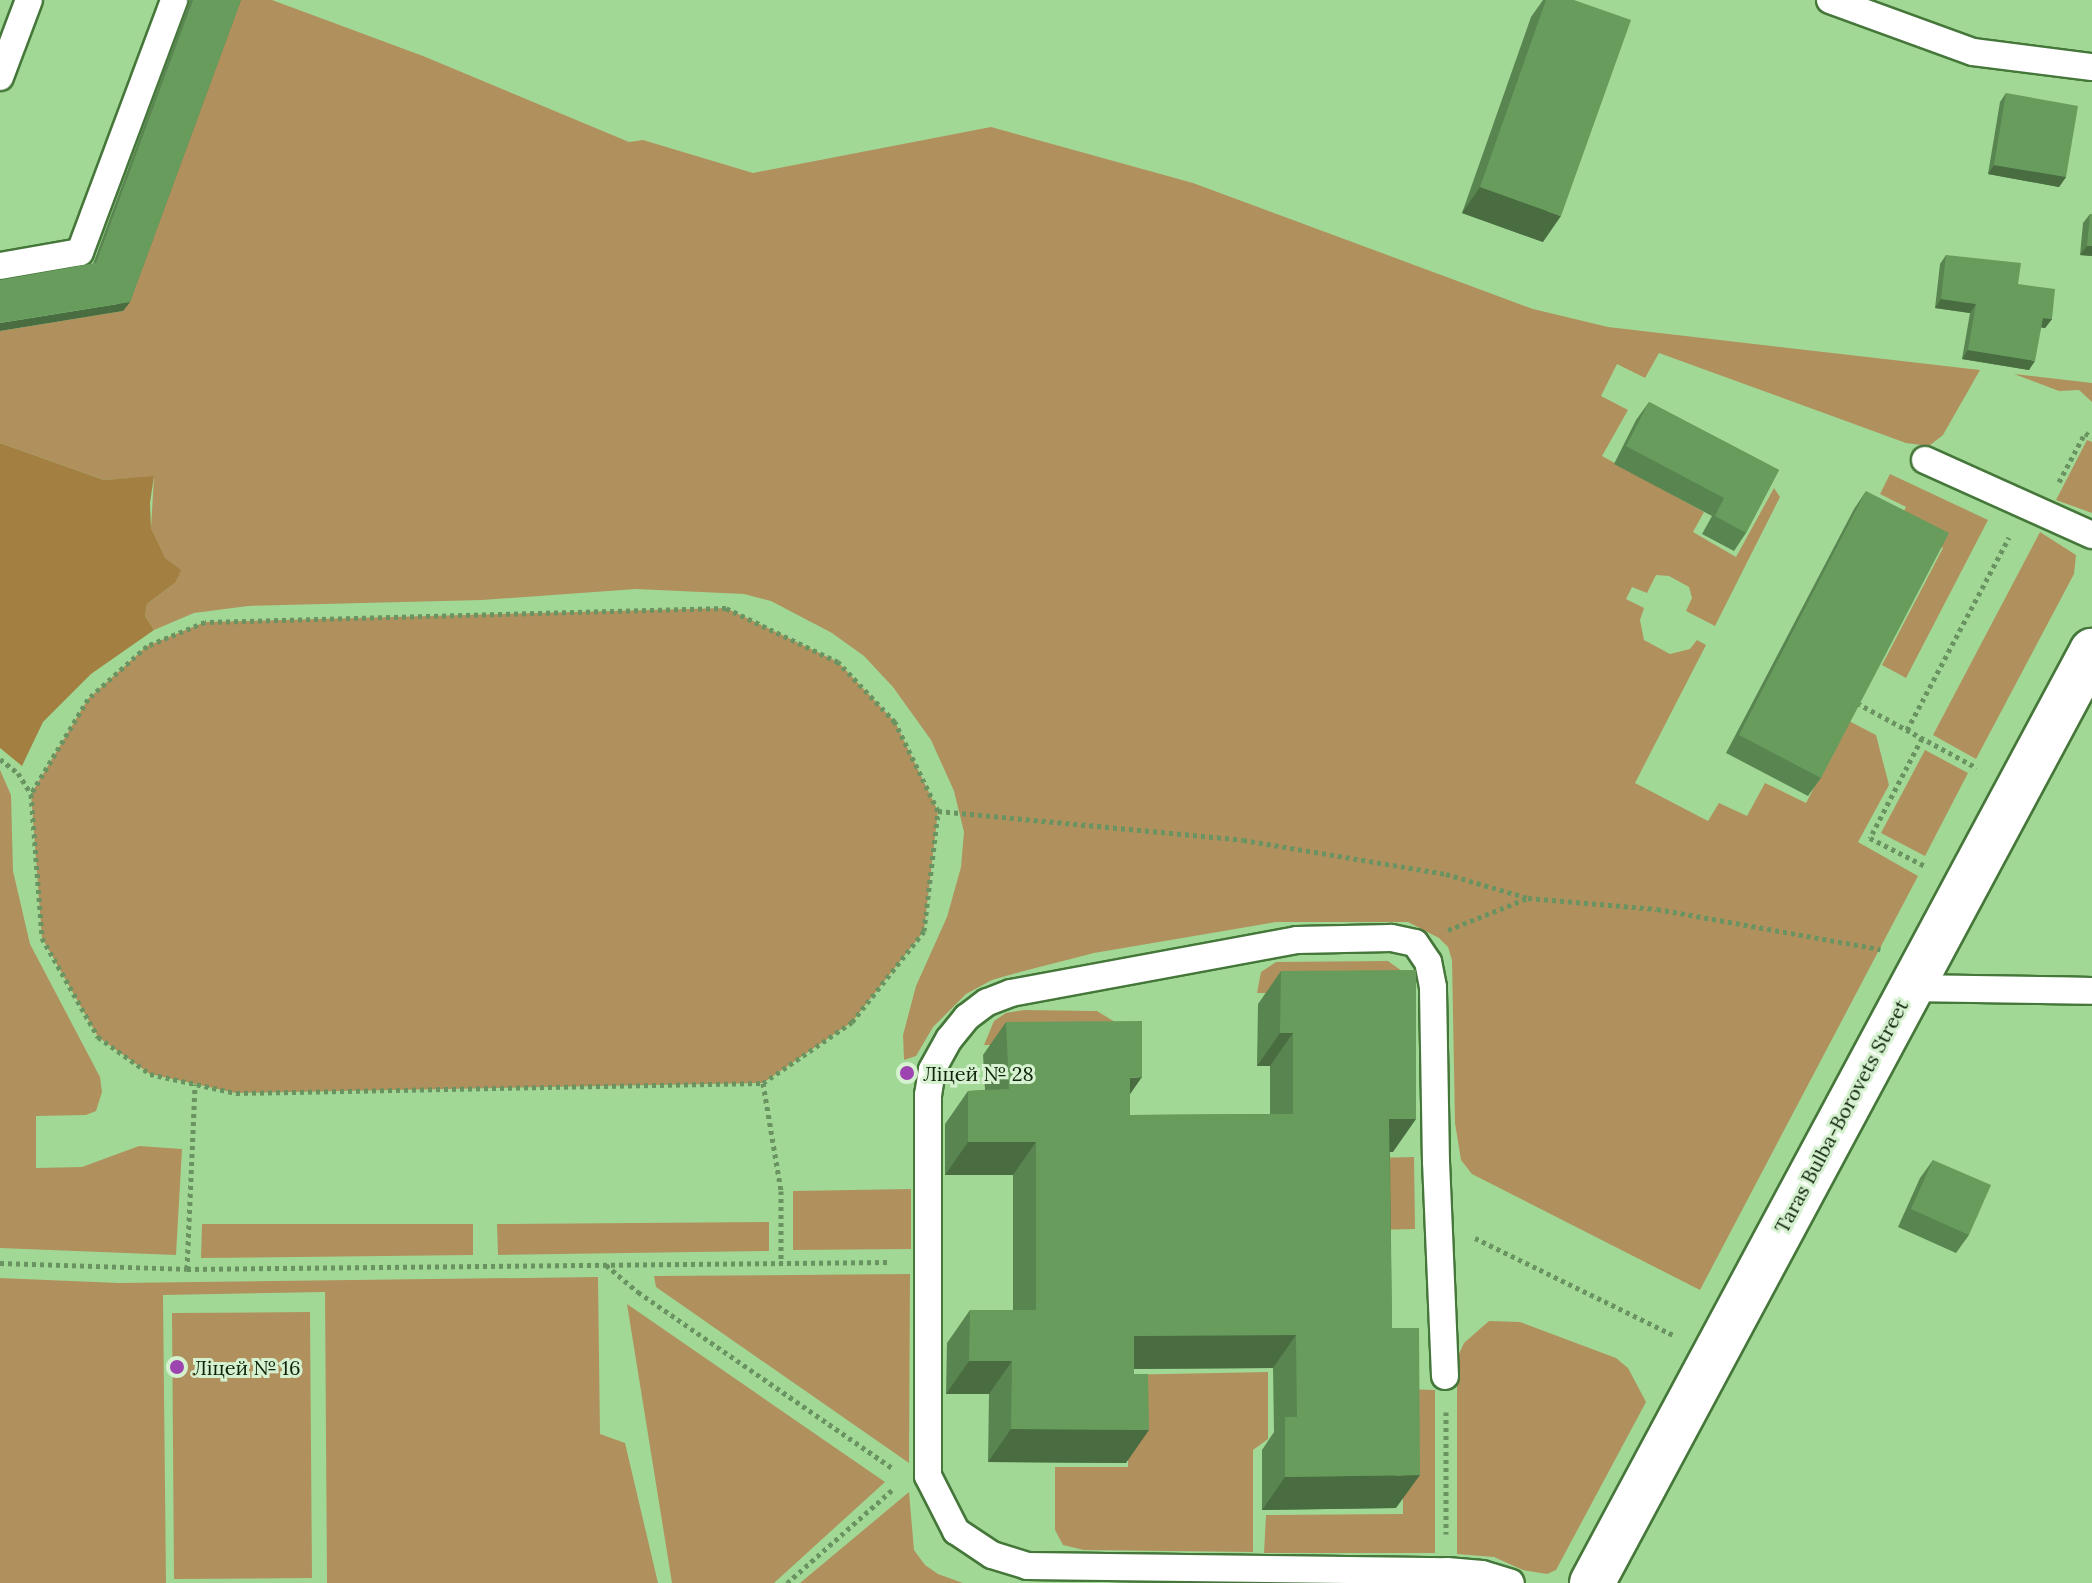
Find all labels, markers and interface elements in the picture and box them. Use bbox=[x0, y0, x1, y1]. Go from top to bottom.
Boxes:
street label: Taras Bulba-Borovets Street bbox=[1769, 995, 1913, 1237]
place label: Ліцей № 28 bbox=[923, 1061, 1034, 1085]
marker: Ліцей № 28 bbox=[898, 1064, 916, 1082]
place label: Ліцей № 16 bbox=[193, 1355, 301, 1379]
marker: Ліцей № 16 bbox=[168, 1358, 186, 1376]

